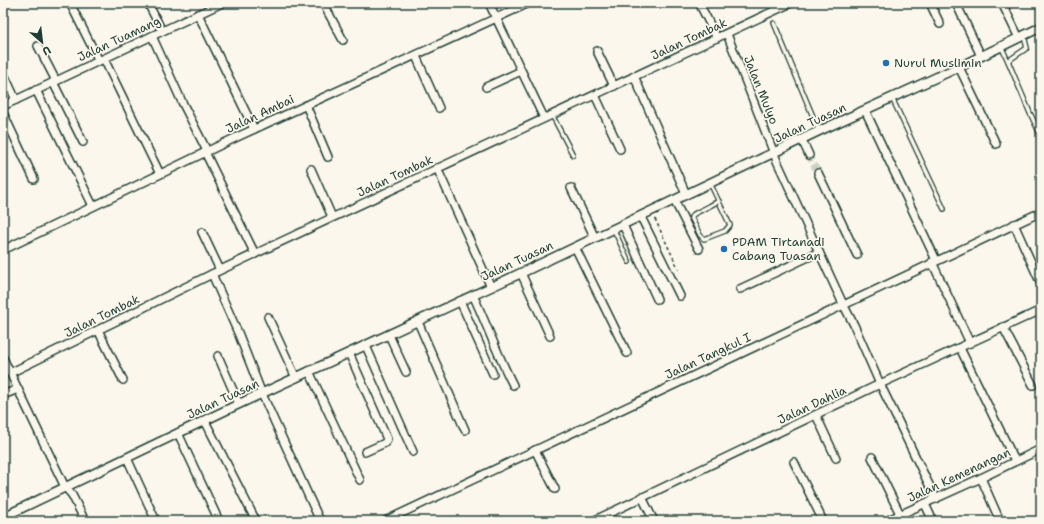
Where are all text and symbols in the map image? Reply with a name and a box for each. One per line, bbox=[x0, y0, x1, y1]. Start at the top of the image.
street label: Jalan Tuamang bbox=[75, 13, 163, 65]
street label: Jalan Tombak bbox=[649, 14, 730, 64]
north arrow bbox=[22, 22, 62, 62]
text: U bbox=[40, 42, 53, 59]
street label: Jalan Mulyo bbox=[740, 53, 782, 127]
place label: Nurul Muslimin bbox=[894, 55, 982, 71]
marker: Nurul Muslimin bbox=[881, 58, 891, 68]
street label: Jalan Ambai bbox=[223, 91, 297, 137]
street label: Jalan Tuasan bbox=[771, 99, 849, 147]
street label: Jalan Tombak bbox=[355, 151, 436, 201]
place label: PDAM Tirtanadi Cabang Tuasan bbox=[732, 234, 825, 264]
street label: Jalan Tuasan bbox=[478, 237, 556, 285]
marker: PDAM Tirtanadi Cabang Tuasan bbox=[719, 244, 729, 254]
street label: Jalan Tombak bbox=[62, 291, 142, 341]
street label: Jalan Tangkul I bbox=[663, 329, 754, 383]
street label: Jalan Tuasan bbox=[184, 375, 262, 423]
street label: Jalan Dahlia bbox=[775, 382, 849, 428]
street label: Jalan Kemenangan bbox=[905, 444, 1013, 506]

